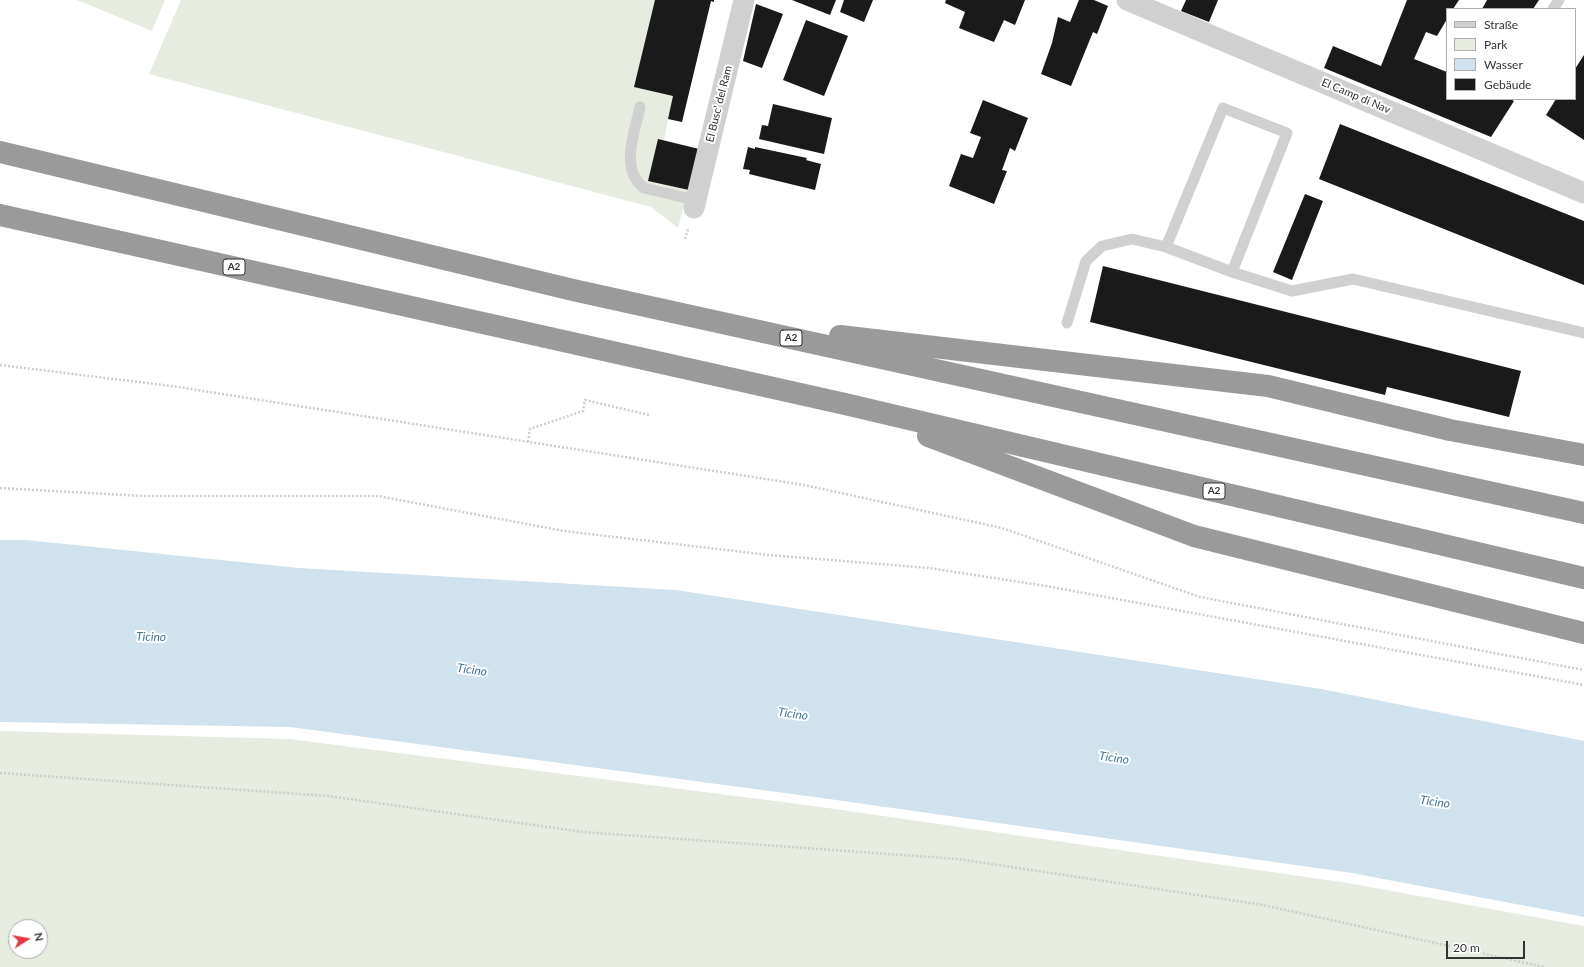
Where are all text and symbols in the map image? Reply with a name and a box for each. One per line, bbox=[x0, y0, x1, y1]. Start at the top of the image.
legend bbox=[1446, 8, 1576, 100]
text: Straße bbox=[1484, 17, 1518, 32]
text: Park bbox=[1484, 37, 1507, 52]
text: Wasser bbox=[1484, 57, 1523, 72]
street label: El Busc' del Ram bbox=[703, 64, 735, 144]
street label: El Camp di Nav bbox=[1320, 76, 1392, 116]
text: Gebäude bbox=[1484, 77, 1531, 92]
road number: A2 bbox=[223, 259, 245, 275]
road number: A2 bbox=[780, 330, 802, 346]
road number: A2 bbox=[1203, 483, 1225, 499]
water label: Ticino bbox=[136, 630, 166, 644]
water label: Ticino bbox=[456, 661, 488, 679]
water label: Ticino bbox=[777, 705, 809, 723]
water label: Ticino bbox=[1098, 749, 1130, 767]
water label: Ticino bbox=[1419, 793, 1451, 811]
north arrow bbox=[8, 919, 48, 959]
text: N bbox=[32, 931, 46, 942]
scale bar bbox=[1448, 933, 1527, 959]
text: 20 m bbox=[1453, 940, 1480, 955]

